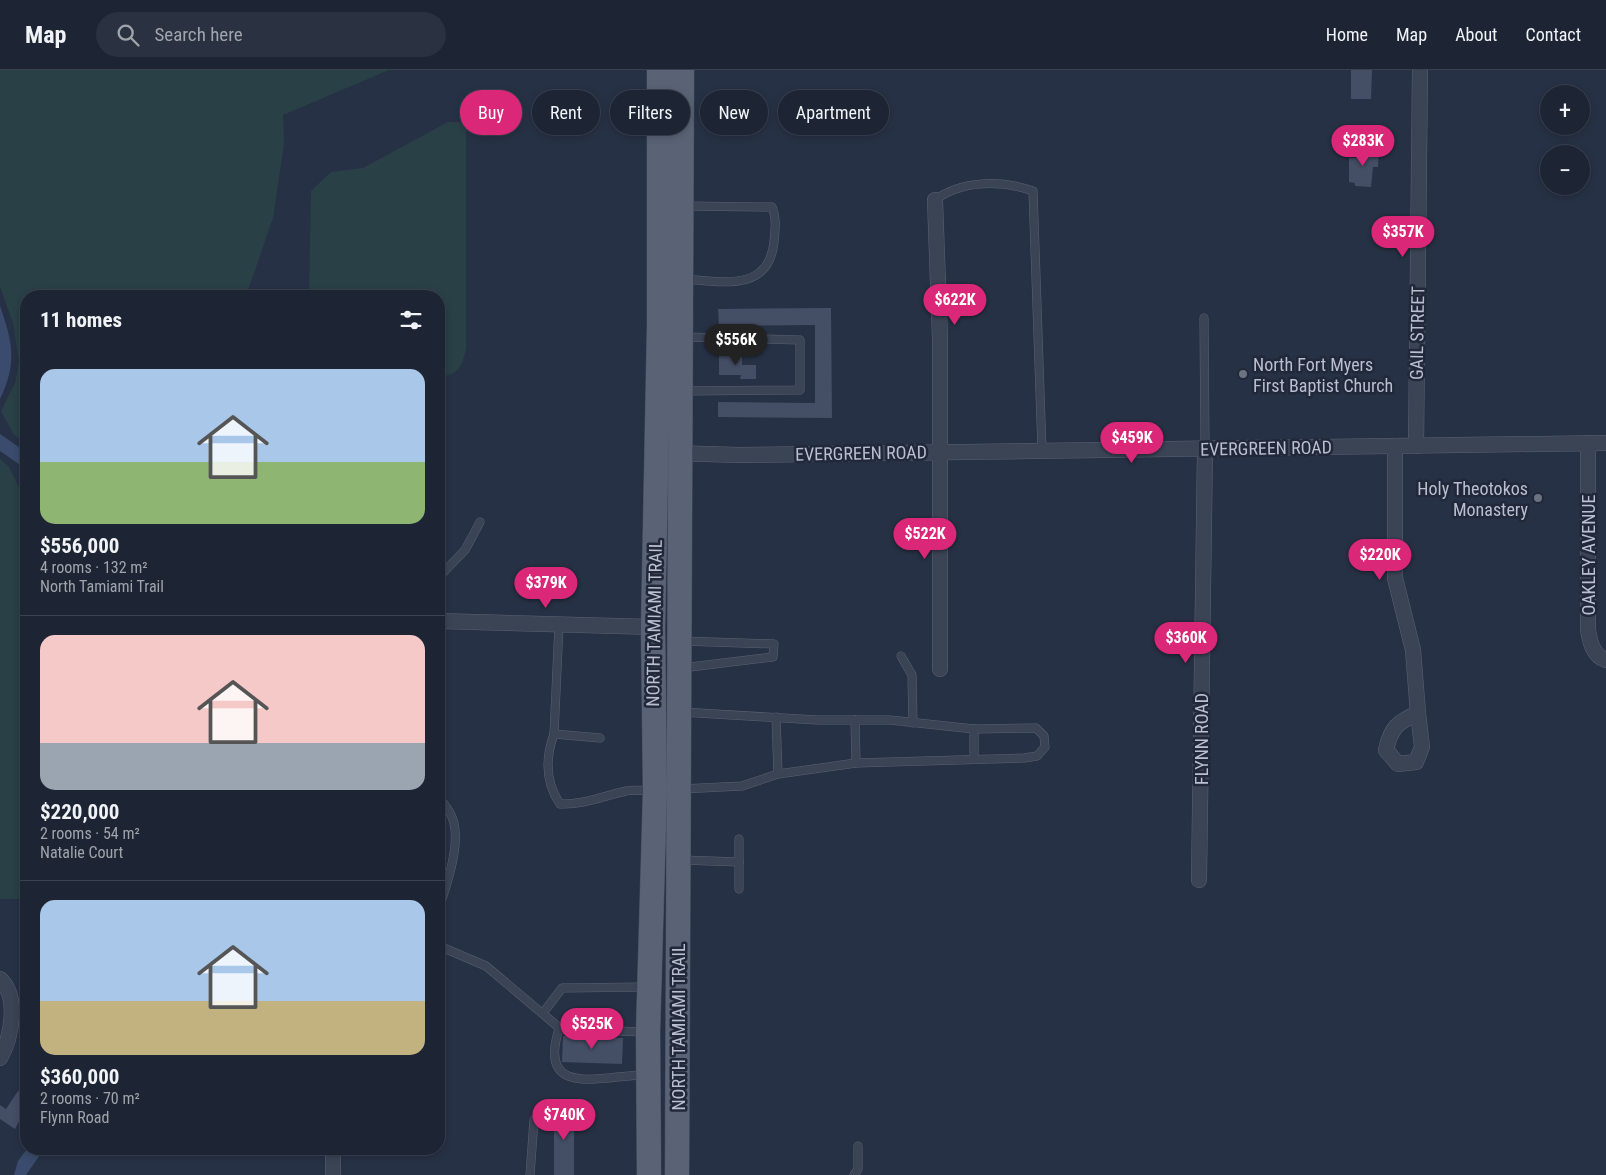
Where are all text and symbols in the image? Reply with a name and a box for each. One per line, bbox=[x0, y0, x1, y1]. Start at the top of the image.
search box bbox=[96, 12, 446, 57]
text: Map bbox=[25, 21, 66, 49]
icon: search bbox=[114, 21, 142, 49]
text: Search here bbox=[154, 23, 243, 46]
text: Home bbox=[1326, 24, 1368, 45]
text: Map bbox=[1396, 24, 1427, 45]
text: About bbox=[1455, 24, 1497, 45]
text: Contact bbox=[1525, 24, 1581, 45]
map controls bbox=[1540, 85, 1590, 195]
button: + bbox=[1540, 85, 1590, 135]
chip: Buy bbox=[460, 90, 522, 135]
chip: Rent bbox=[532, 90, 600, 135]
chip: Filters bbox=[610, 90, 690, 135]
chip: New bbox=[700, 90, 768, 135]
chip: Apartment bbox=[778, 90, 889, 135]
pin: $283K bbox=[1328, 124, 1398, 167]
text: $283K bbox=[1342, 131, 1384, 150]
button: − bbox=[1540, 145, 1590, 195]
pin: $357K bbox=[1368, 216, 1438, 258]
text: $357K bbox=[1382, 222, 1424, 241]
pin: $622K bbox=[920, 284, 990, 326]
street label: GAIL STREET bbox=[1406, 286, 1428, 380]
text: $622K bbox=[934, 290, 976, 309]
icon: filters bbox=[397, 306, 425, 334]
text: 11 homes bbox=[40, 308, 122, 332]
pin: $556K bbox=[701, 324, 771, 366]
text: $556K bbox=[715, 330, 757, 349]
place label: North Fort Myers First Baptist Church bbox=[1253, 354, 1393, 396]
marker: North Fort Myers First Baptist Church bbox=[1237, 368, 1249, 380]
icon: home bbox=[188, 402, 278, 492]
pin: $459K bbox=[1097, 422, 1167, 464]
text: $459K bbox=[1111, 428, 1153, 447]
street label: EVERGREEN ROAD bbox=[1200, 436, 1332, 460]
street label: EVERGREEN ROAD bbox=[795, 441, 927, 465]
place label: Holy Theotokos Monastery bbox=[1417, 478, 1528, 520]
marker: Holy Theotokos Monastery bbox=[1532, 492, 1544, 504]
street label: OAKLEY AVENUE bbox=[1578, 495, 1599, 615]
pin: $522K bbox=[890, 518, 960, 560]
text: $522K bbox=[904, 524, 946, 543]
text: $556,000 bbox=[40, 534, 119, 558]
pin: $220K bbox=[1345, 538, 1415, 581]
street label: NORTH TAMIAMI TRAIL bbox=[642, 539, 666, 707]
text: $220K bbox=[1359, 545, 1401, 564]
text: 4 rooms · 132 m² bbox=[40, 558, 148, 577]
pin: $379K bbox=[511, 566, 581, 609]
text: $379K bbox=[525, 573, 567, 592]
text: North Tamiami Trail bbox=[40, 577, 164, 596]
pin: $360K bbox=[1151, 622, 1221, 664]
text: $360K bbox=[1165, 628, 1207, 647]
icon: home bbox=[188, 667, 278, 757]
street label: FLYNN ROAD bbox=[1191, 693, 1212, 785]
text: $220,000 bbox=[40, 800, 119, 824]
text: 2 rooms · 54 m² bbox=[40, 824, 140, 843]
text: Natalie Court bbox=[40, 843, 123, 862]
icon: home bbox=[188, 932, 278, 1022]
street label: NORTH TAMIAMI TRAIL bbox=[668, 943, 689, 1111]
pin: $525K bbox=[557, 1008, 627, 1050]
text: $525K bbox=[571, 1014, 613, 1033]
text: $360,000 bbox=[40, 1065, 119, 1089]
text: 2 rooms · 70 m² bbox=[40, 1089, 140, 1108]
pin: $740K bbox=[529, 1098, 599, 1141]
text: $740K bbox=[543, 1105, 585, 1124]
text: Flynn Road bbox=[40, 1108, 109, 1127]

